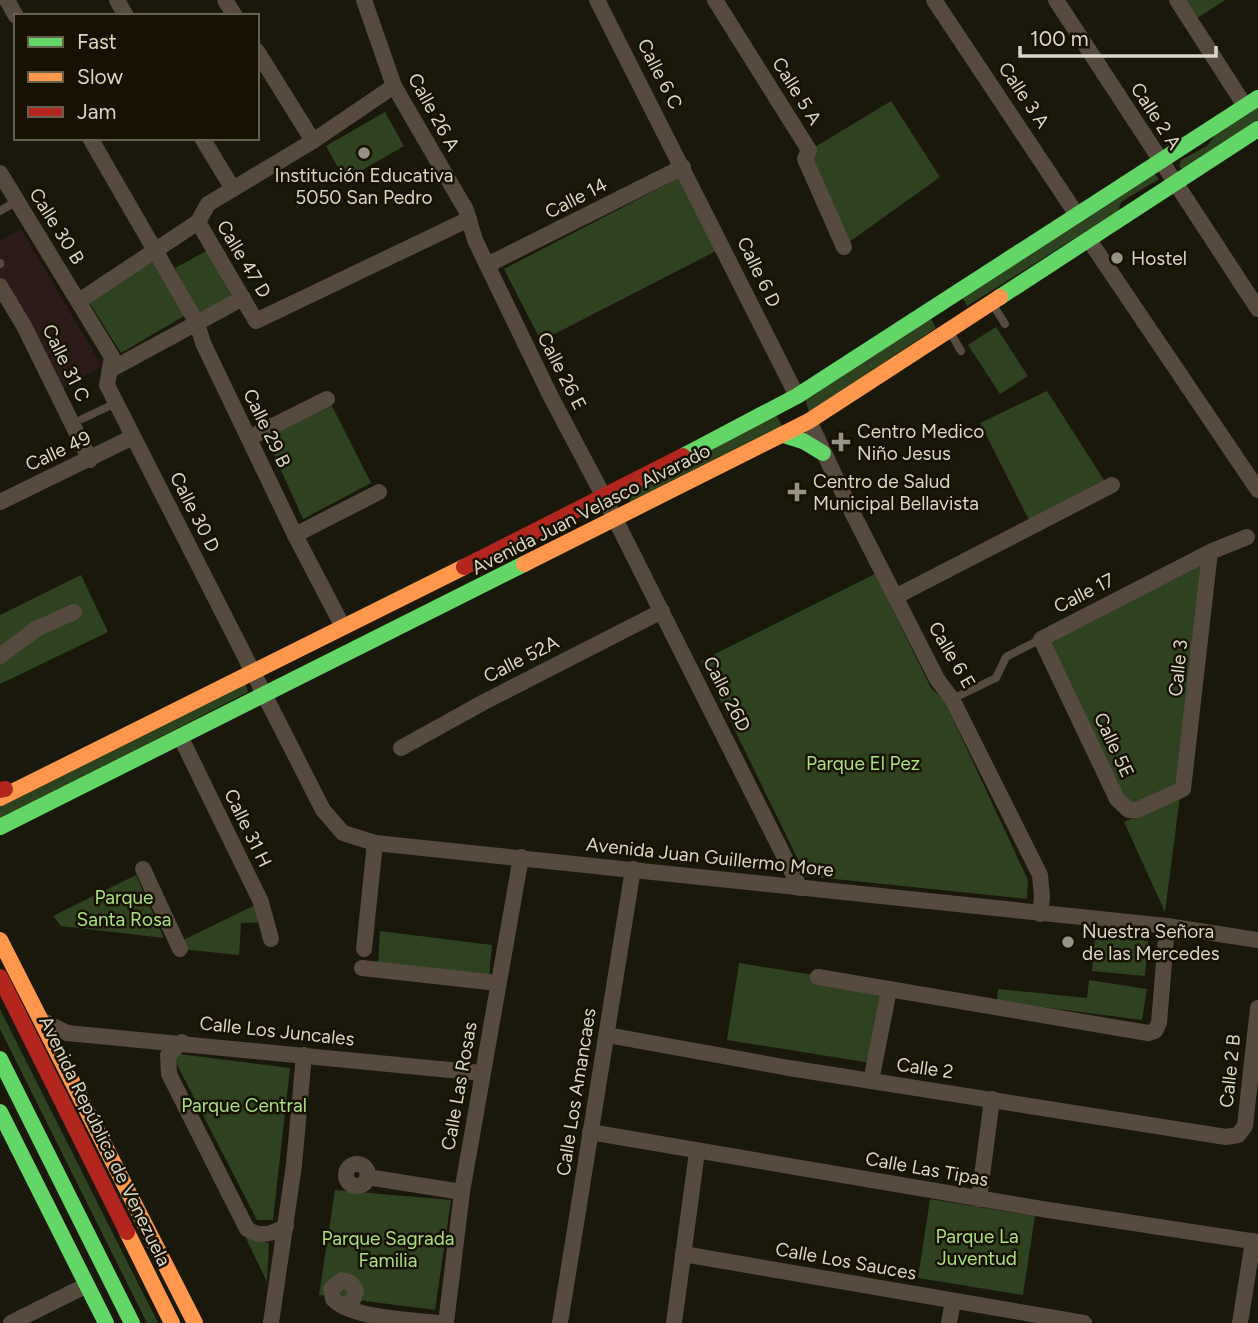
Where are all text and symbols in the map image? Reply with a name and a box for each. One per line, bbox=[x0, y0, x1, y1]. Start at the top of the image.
legend bbox=[14, 14, 259, 140]
scale bar bbox=[1020, 14, 1216, 58]
text: 100 m bbox=[1030, 26, 1089, 51]
text: Fast bbox=[77, 29, 117, 54]
street label: Calle 6 C bbox=[633, 35, 688, 113]
street label: Calle 5 A bbox=[767, 53, 827, 129]
street label: Calle 3 A bbox=[994, 58, 1054, 133]
text: Slow bbox=[77, 64, 123, 89]
street label: Calle 26 A bbox=[403, 69, 465, 155]
street label: Calle 2 A bbox=[1126, 78, 1186, 154]
text: Jam bbox=[77, 99, 116, 124]
marker: Institución Educativa 5050 San Pedro bbox=[356, 145, 372, 161]
place label: Institución Educativa 5050 San Pedro bbox=[275, 164, 453, 209]
street label: Calle 14 bbox=[541, 173, 611, 223]
street label: Calle 30 B bbox=[25, 184, 89, 268]
street label: Calle 47 D bbox=[212, 216, 276, 302]
street label: Calle 6 D bbox=[732, 233, 786, 311]
place label: Hostel bbox=[1131, 247, 1187, 270]
marker: Hostel bbox=[1109, 250, 1125, 266]
street label: Calle 31 C bbox=[37, 320, 95, 406]
street label: Calle 26 E bbox=[533, 328, 591, 414]
street label: Calle 29 B bbox=[238, 385, 296, 471]
place label: Centro Medico Niño Jesus bbox=[857, 420, 984, 465]
street label: Calle 49 bbox=[22, 426, 94, 476]
marker: Centro Medico Niño Jesus bbox=[831, 432, 851, 452]
street label: Avenida Juan Velasco Alvarado bbox=[468, 439, 714, 579]
street label: Calle 30 D bbox=[165, 468, 225, 556]
place label: Centro de Salud Municipal Bellavista bbox=[813, 470, 979, 515]
marker: Centro de Salud Municipal Bellavista bbox=[787, 482, 807, 502]
street label: Calle 17 bbox=[1050, 568, 1118, 618]
street label: Calle 6 E bbox=[924, 617, 980, 693]
street label: Calle 52A bbox=[480, 630, 563, 688]
street label: Calle 3 bbox=[1164, 638, 1192, 698]
street label: Calle 26D bbox=[698, 653, 756, 735]
street label: Calle 5E bbox=[1089, 709, 1139, 781]
park label: Parque El Pez bbox=[806, 752, 920, 775]
street label: Calle 31 H bbox=[219, 785, 277, 871]
street label: Avenida Juan Guillermo More bbox=[585, 833, 835, 881]
park label: Parque Santa Rosa bbox=[77, 886, 171, 931]
place label: Nuestra Señora de las Mercedes bbox=[1082, 920, 1220, 965]
marker: Nuestra Señora de las Mercedes bbox=[1060, 934, 1076, 950]
street label: Calle Los Amancaes bbox=[551, 1006, 601, 1178]
street label: Calle Los Juncales bbox=[198, 1011, 356, 1051]
street label: Avenida República de Venezuela bbox=[34, 1012, 176, 1270]
street label: Calle Las Rosas bbox=[436, 1020, 482, 1152]
street label: Calle 2 B bbox=[1215, 1033, 1245, 1109]
street label: Calle 2 bbox=[895, 1053, 955, 1083]
park label: Parque Central bbox=[181, 1094, 307, 1117]
street label: Calle Las Tipas bbox=[864, 1147, 990, 1191]
park label: Parque La Juventud bbox=[935, 1225, 1019, 1270]
park label: Parque Sagrada Familia bbox=[321, 1227, 455, 1272]
street label: Calle Los Sauces bbox=[774, 1237, 918, 1285]

